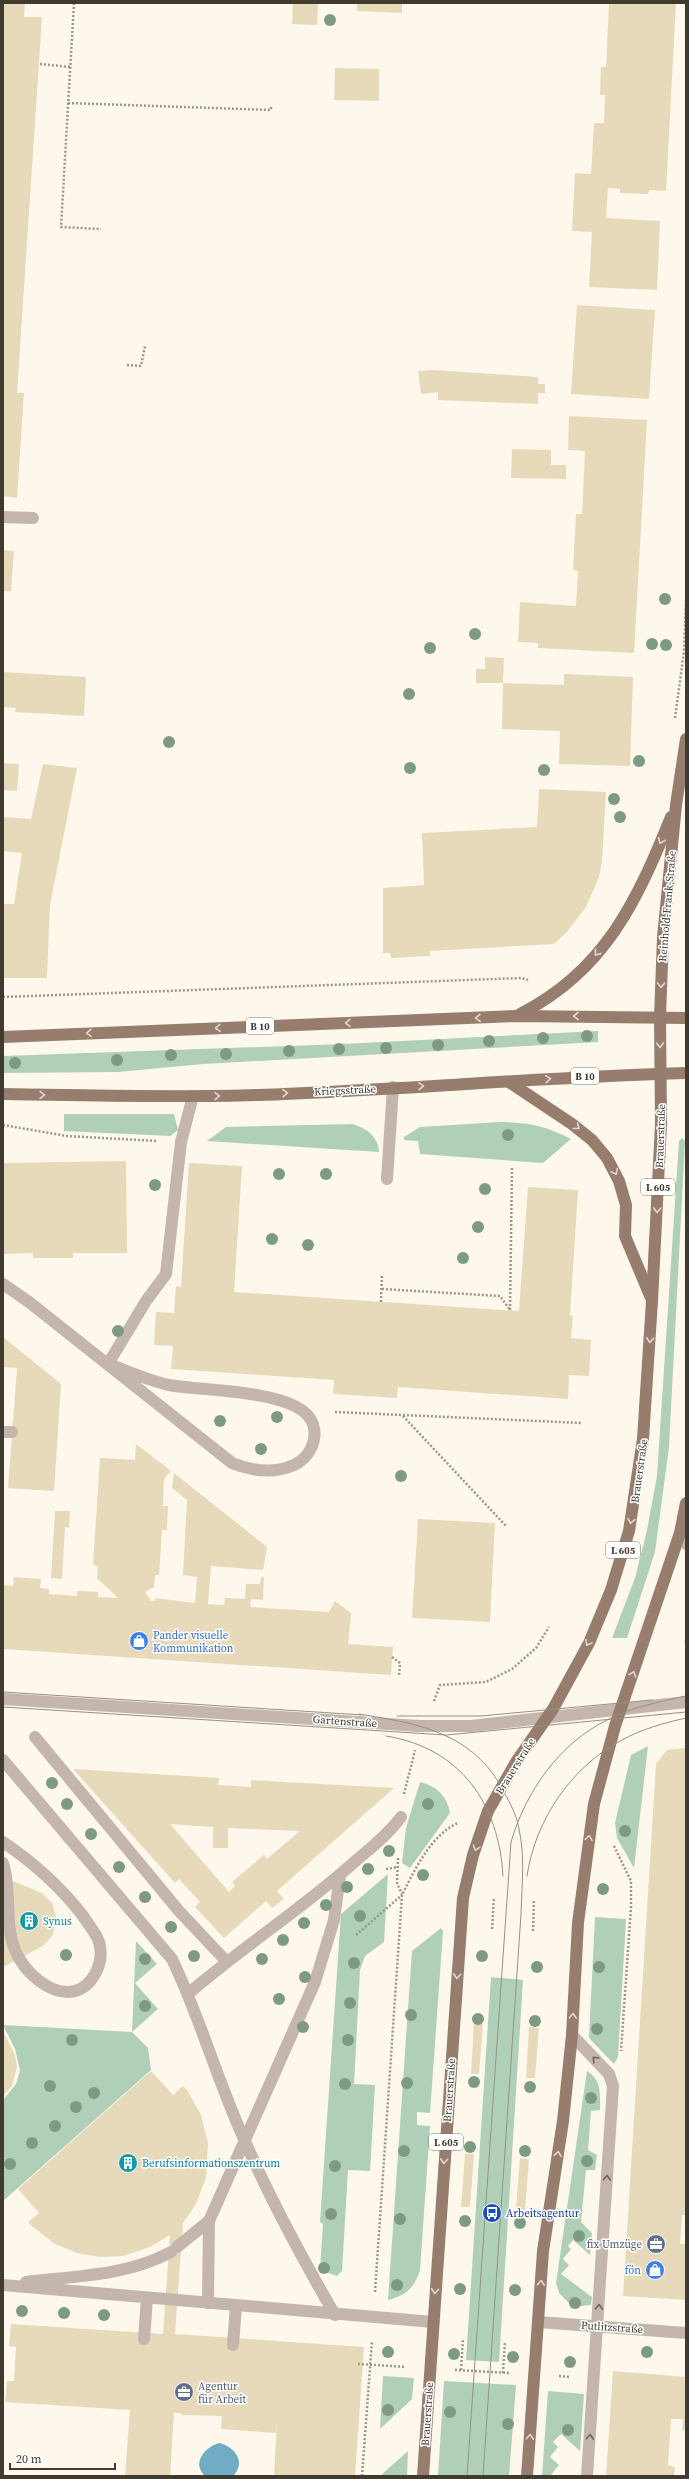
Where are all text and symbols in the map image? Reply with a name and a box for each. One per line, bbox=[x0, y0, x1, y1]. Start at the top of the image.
one-way arrow bbox=[658, 837, 666, 844]
street label: Reinhold-Frank-Straße bbox=[655, 849, 680, 962]
one-way arrow bbox=[595, 949, 602, 956]
one-way arrow bbox=[657, 982, 666, 988]
one-way arrow bbox=[573, 1012, 579, 1020]
one-way arrow bbox=[475, 1013, 481, 1022]
road number: B 10 bbox=[246, 1018, 274, 1034]
one-way arrow bbox=[345, 1019, 351, 1027]
one-way arrow bbox=[215, 1024, 221, 1032]
one-way arrow bbox=[86, 1029, 92, 1038]
one-way arrow bbox=[656, 1042, 665, 1048]
road number: B 10 bbox=[571, 1068, 599, 1084]
one-way arrow bbox=[545, 1074, 551, 1083]
street label: Kriegsstraße bbox=[314, 1081, 377, 1100]
one-way arrow bbox=[418, 1082, 424, 1090]
one-way arrow bbox=[282, 1089, 288, 1098]
one-way arrow bbox=[39, 1090, 45, 1099]
one-way arrow bbox=[214, 1091, 220, 1100]
street label: Brauerstraße bbox=[652, 1103, 669, 1168]
one-way arrow bbox=[572, 1123, 579, 1130]
one-way arrow bbox=[610, 1168, 617, 1175]
road number: L 605 bbox=[641, 1179, 675, 1195]
one-way arrow bbox=[653, 1207, 661, 1213]
one-way arrow bbox=[646, 1337, 655, 1343]
street label: Brauerstraße bbox=[628, 1438, 651, 1504]
one-way arrow bbox=[627, 1518, 636, 1524]
road number: L 605 bbox=[606, 1542, 640, 1558]
place label: Pander visuelle Kommunikation bbox=[153, 1628, 234, 1656]
shop icon: Pander visuelle Kommunikation bbox=[128, 1630, 150, 1652]
one-way arrow bbox=[586, 1639, 593, 1647]
one-way arrow bbox=[628, 1670, 637, 1677]
street label: Gartenstraße bbox=[312, 1712, 378, 1731]
street label: Brauerstraße bbox=[492, 1735, 539, 1797]
one-way arrow bbox=[584, 1835, 593, 1841]
one-way arrow bbox=[472, 1844, 480, 1851]
building icon: Synus bbox=[18, 1910, 40, 1932]
place label: Synus bbox=[43, 1914, 72, 1929]
one-way arrow bbox=[453, 1973, 462, 1979]
one-way arrow bbox=[568, 2013, 577, 2019]
one-way arrow bbox=[592, 2056, 600, 2064]
street label: Brauerstraße bbox=[440, 2057, 459, 2123]
road number: L 605 bbox=[429, 2134, 463, 2150]
one-way arrow bbox=[553, 2151, 562, 2157]
building icon: Berufsinformationszentrum bbox=[117, 2152, 139, 2174]
place label: Berufsinformationszentrum bbox=[142, 2156, 280, 2171]
one-way arrow bbox=[440, 2158, 449, 2164]
one-way arrow bbox=[603, 2175, 612, 2181]
bus stop icon: Arbeitsagentur bbox=[481, 2202, 503, 2224]
place label: Arbeitsagentur bbox=[506, 2206, 580, 2221]
office icon: fix Umzüge bbox=[645, 2233, 667, 2255]
place label: fix Umzüge bbox=[587, 2237, 642, 2252]
shop icon: fön bbox=[644, 2259, 666, 2281]
place label: fön bbox=[625, 2263, 641, 2278]
one-way arrow bbox=[536, 2280, 545, 2286]
one-way arrow bbox=[431, 2288, 440, 2294]
one-way arrow bbox=[595, 2304, 604, 2310]
street label: Putlitzstraße bbox=[580, 2318, 644, 2337]
place label: Agentur für Arbeit bbox=[198, 2379, 246, 2407]
office icon: Agentur für Arbeit bbox=[173, 2381, 195, 2403]
street label: Brauerstraße bbox=[418, 2381, 437, 2447]
one-way arrow bbox=[525, 2434, 534, 2440]
one-way arrow bbox=[586, 2434, 595, 2440]
scale bar bbox=[10, 2445, 115, 2471]
text: 20 m bbox=[16, 2451, 42, 2467]

